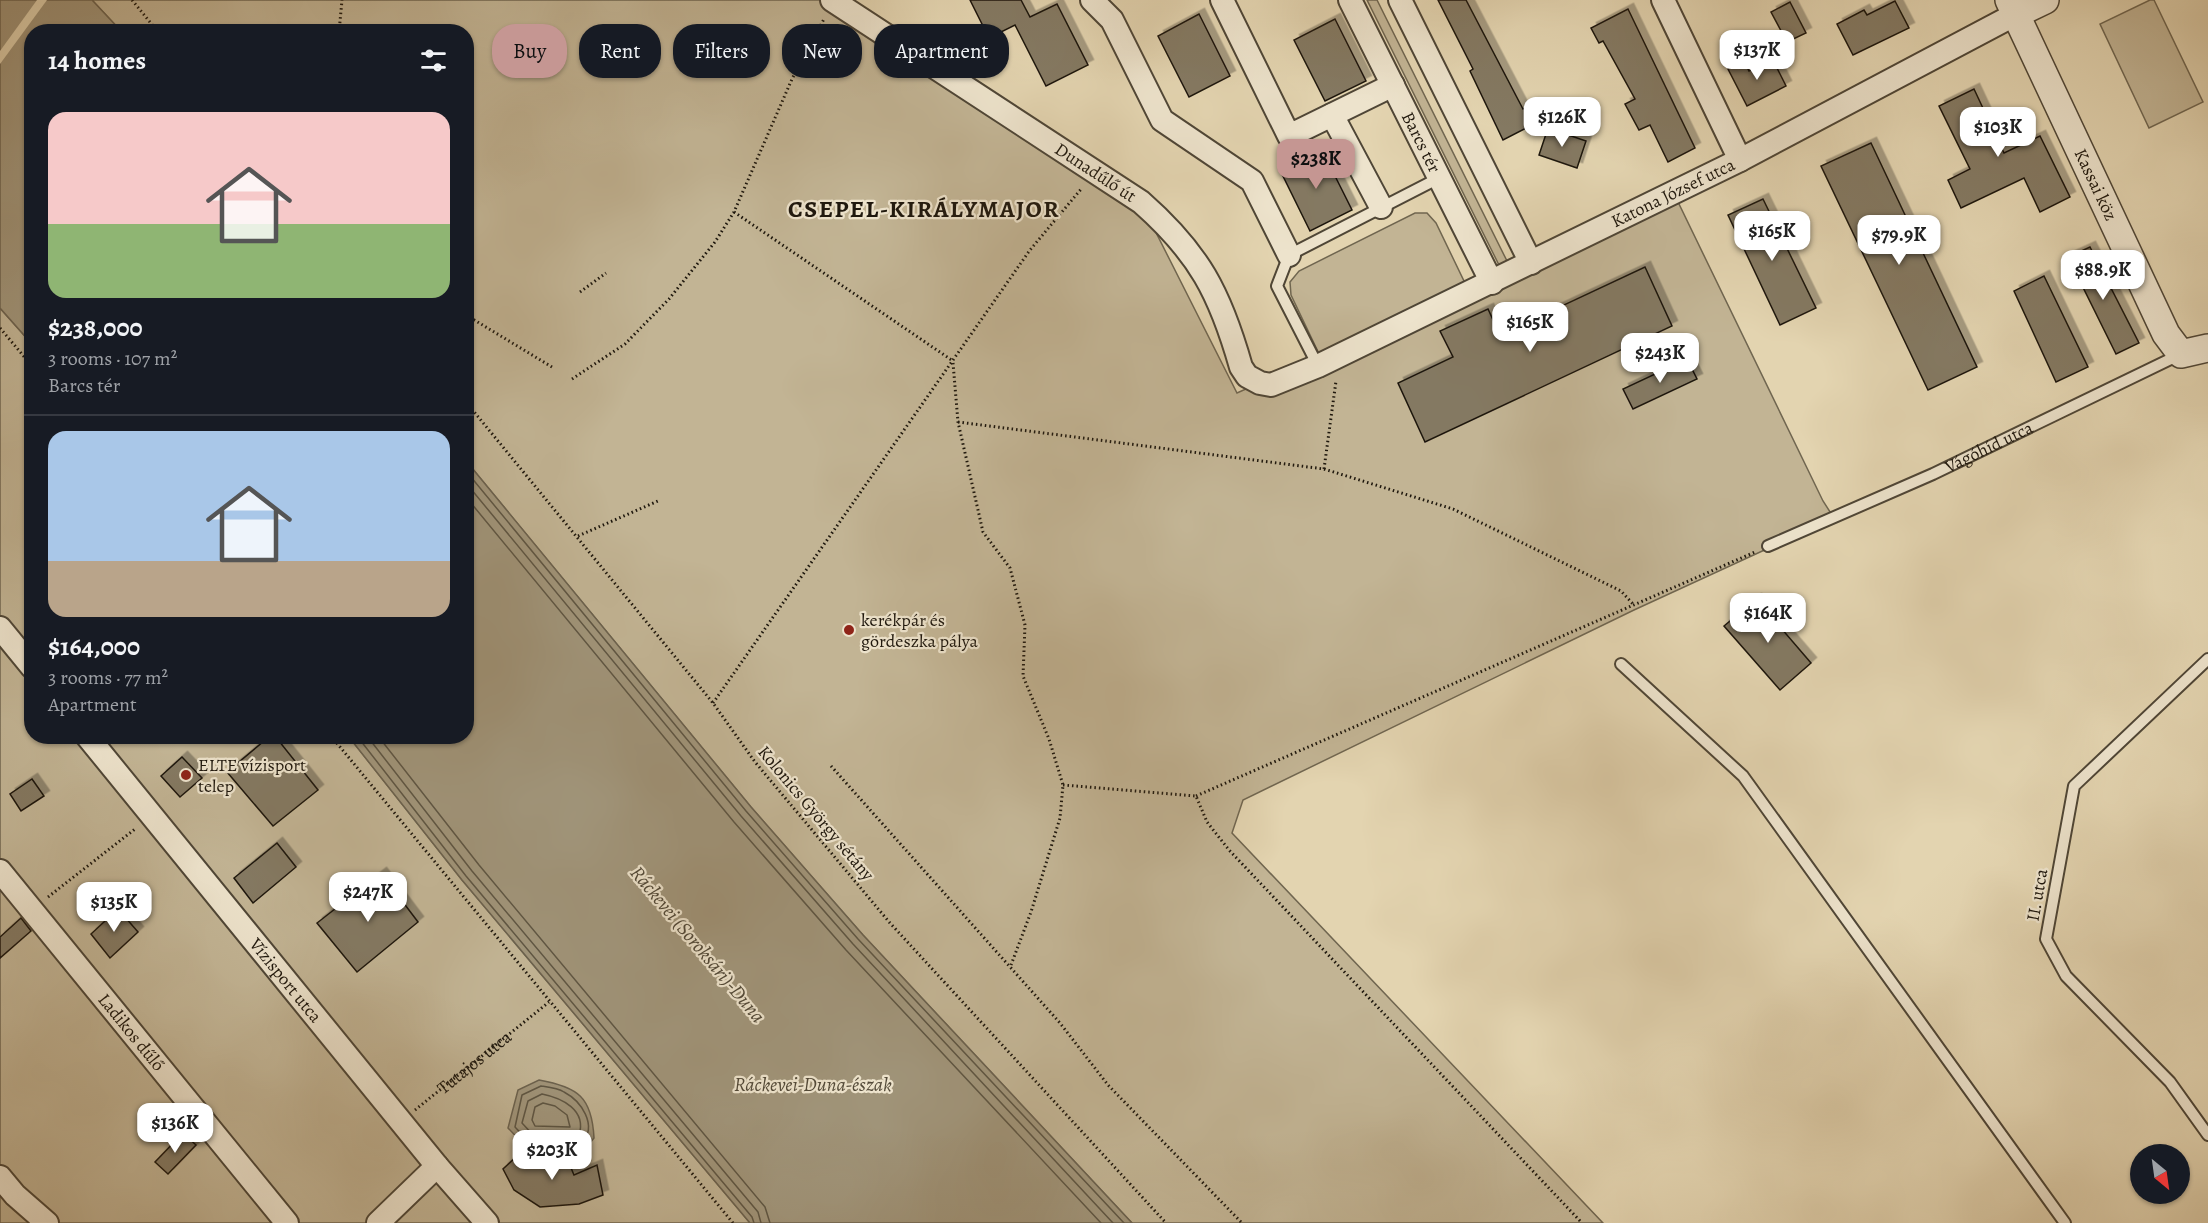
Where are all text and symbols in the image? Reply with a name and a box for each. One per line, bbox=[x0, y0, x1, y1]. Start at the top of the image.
chip: Buy bbox=[492, 24, 567, 78]
chip: Rent bbox=[579, 24, 661, 78]
chip: Filters bbox=[673, 24, 770, 78]
chip: New bbox=[782, 24, 862, 78]
chip: Apartment bbox=[874, 24, 1009, 78]
pin: $137K bbox=[1715, 30, 1799, 81]
text: $137K bbox=[1734, 36, 1780, 63]
text: 14 homes bbox=[48, 43, 146, 78]
icon: filters bbox=[417, 44, 450, 77]
pin: $126K bbox=[1520, 97, 1604, 148]
text: $126K bbox=[1538, 103, 1586, 130]
pin: $103K bbox=[1956, 107, 2040, 158]
street label: Barcs tér bbox=[1396, 108, 1447, 177]
text: $103K bbox=[1974, 113, 2022, 140]
street label: Dunadűlő út bbox=[1050, 137, 1141, 208]
pin: $238K bbox=[1274, 139, 1358, 190]
text: $238K bbox=[1291, 145, 1341, 172]
street label: Kassai köz bbox=[2069, 145, 2123, 225]
icon: home bbox=[195, 151, 303, 259]
street label: Katona József utca bbox=[1607, 152, 1740, 233]
district label: CSEPEL-KIRÁLYMAJOR bbox=[788, 193, 1060, 225]
pin: $165K bbox=[1730, 211, 1814, 262]
pin: $79.9K bbox=[1850, 215, 1948, 266]
text: $165K bbox=[1748, 217, 1796, 244]
text: $79.9K bbox=[1871, 221, 1927, 248]
pin: $88.9K bbox=[2054, 250, 2152, 301]
text: $88.9K bbox=[2075, 256, 2131, 283]
pin: $165K bbox=[1488, 302, 1572, 353]
text: $165K bbox=[1506, 308, 1554, 335]
text: $238,000 bbox=[48, 310, 143, 345]
pin: $243K bbox=[1618, 333, 1702, 384]
text: $243K bbox=[1635, 339, 1685, 366]
text: 3 rooms · 107 m² bbox=[48, 345, 177, 372]
text: Barcs tér bbox=[48, 372, 120, 399]
street label: Vágóhíd utca bbox=[1940, 415, 2038, 479]
icon: home bbox=[195, 470, 303, 578]
pin: $164K bbox=[1726, 593, 1810, 644]
text: $164K bbox=[1744, 599, 1792, 626]
place label: kerékpár és gördeszka pálya bbox=[861, 608, 979, 653]
marker: kerékpár és gördeszka pálya bbox=[842, 623, 856, 637]
text: $164,000 bbox=[48, 629, 140, 664]
text: 3 rooms · 77 m² bbox=[48, 664, 168, 691]
text: Apartment bbox=[48, 691, 137, 718]
street label: Kolonics György sétány bbox=[752, 740, 880, 886]
place label: ELTE vízisport telep bbox=[198, 753, 306, 798]
marker: ELTE vízisport telep bbox=[179, 768, 193, 782]
water label: Ráckevei (Soroksári)-Duna bbox=[624, 860, 771, 1029]
street label: II. utca bbox=[2021, 866, 2053, 923]
pin: $247K bbox=[326, 872, 410, 923]
text: $247K bbox=[343, 878, 393, 905]
pin: $135K bbox=[72, 882, 156, 933]
text: $135K bbox=[91, 888, 137, 915]
street label: Vízisport utca bbox=[244, 932, 328, 1028]
street label: Ladikos dűlő bbox=[93, 988, 170, 1076]
street label: Tutajos utca bbox=[432, 1025, 517, 1100]
water label: Ráckevei-Duna-észak bbox=[734, 1071, 892, 1098]
pin: $136K bbox=[133, 1103, 217, 1154]
text: $136K bbox=[151, 1109, 199, 1136]
pin: $203K bbox=[510, 1130, 594, 1181]
text: $203K bbox=[527, 1136, 577, 1163]
north arrow bbox=[2130, 1144, 2190, 1204]
map controls bbox=[2130, 1144, 2190, 1204]

